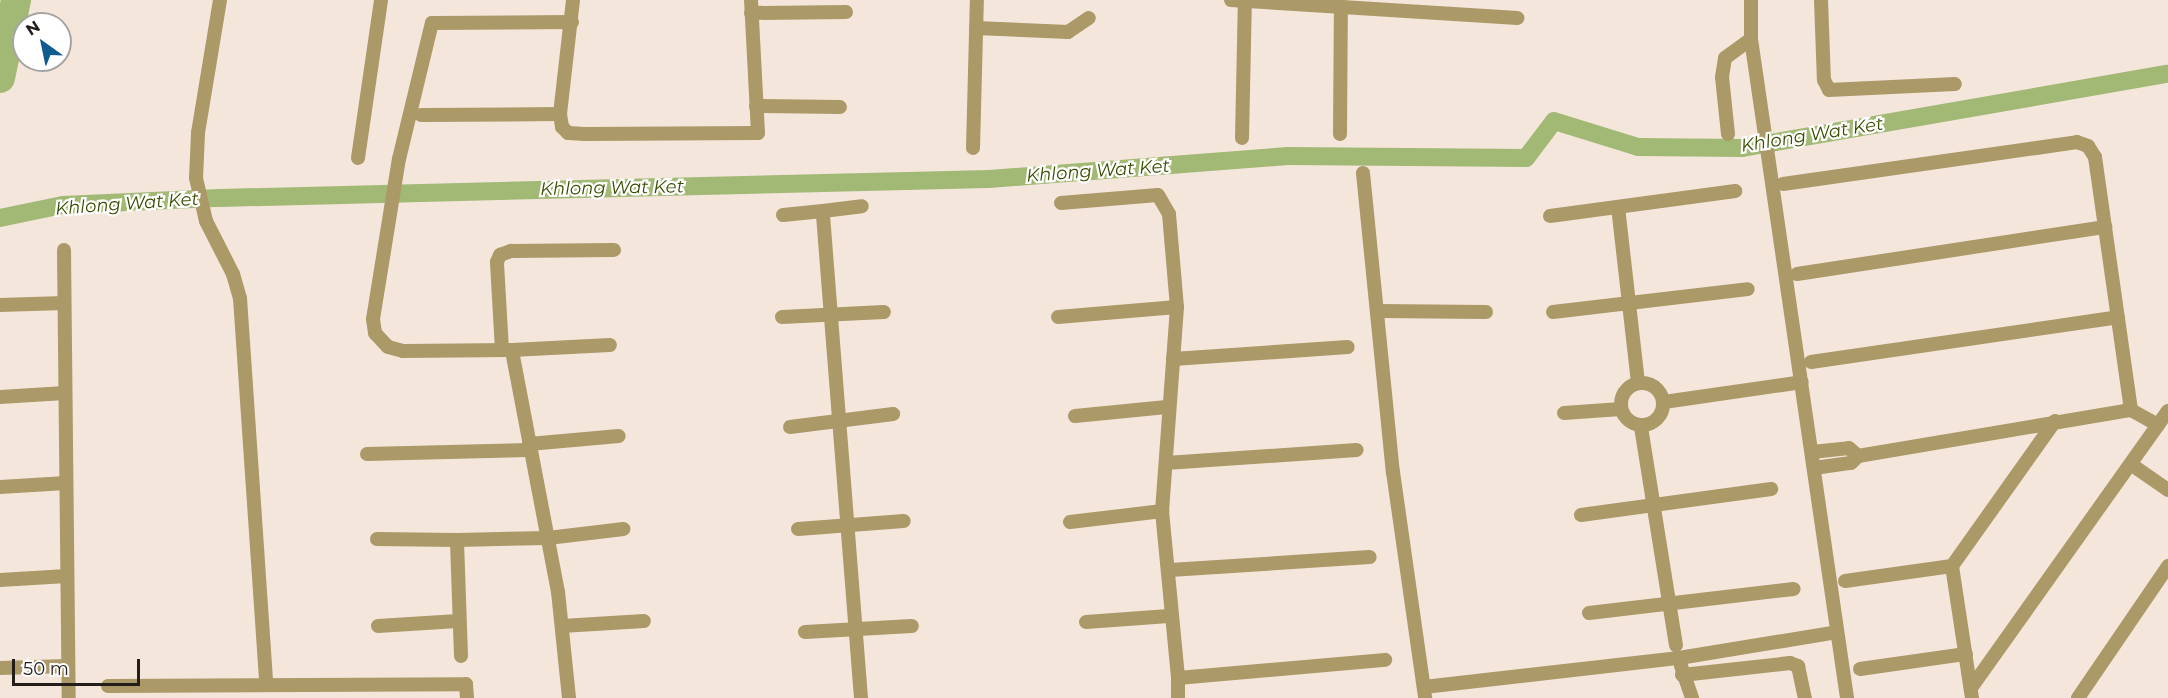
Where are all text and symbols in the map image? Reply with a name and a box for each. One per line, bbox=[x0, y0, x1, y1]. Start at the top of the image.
north arrow bbox=[12, 12, 72, 72]
text: N bbox=[22, 17, 44, 40]
water label: Khlong Wat Ket bbox=[1739, 113, 1885, 157]
water label: Khlong Wat Ket bbox=[1026, 155, 1170, 187]
water label: Khlong Wat Ket bbox=[540, 176, 684, 200]
water label: Khlong Wat Ket bbox=[55, 188, 199, 220]
scale bar bbox=[15, 647, 142, 685]
text: 50 m bbox=[23, 658, 69, 680]

